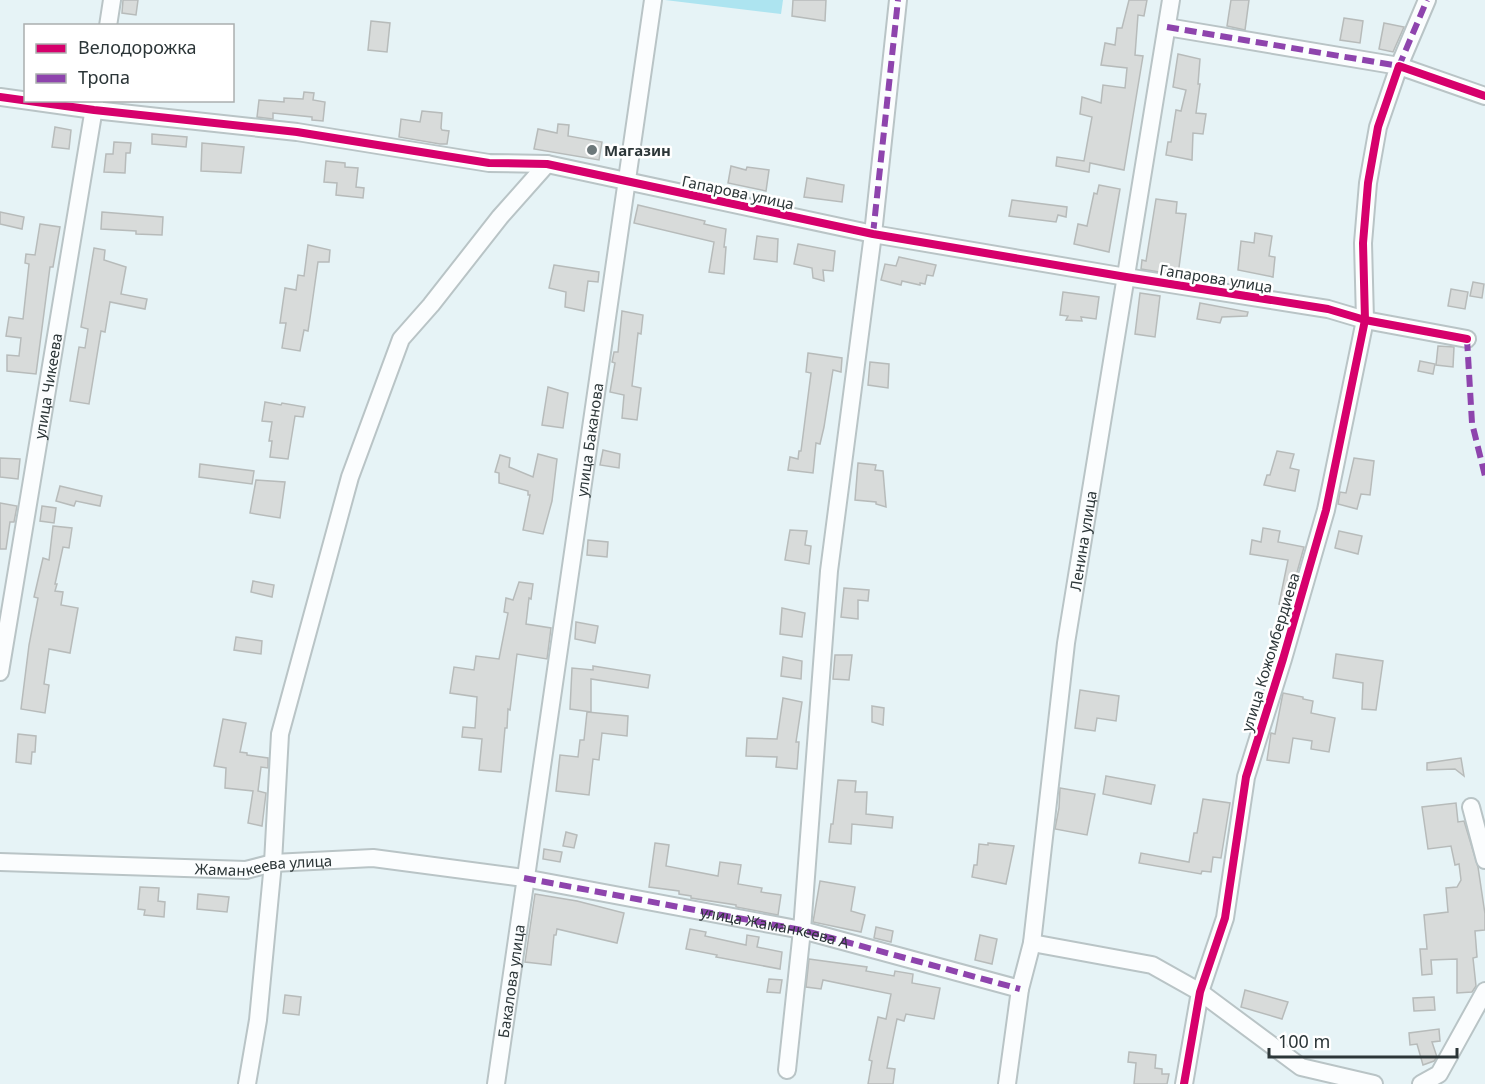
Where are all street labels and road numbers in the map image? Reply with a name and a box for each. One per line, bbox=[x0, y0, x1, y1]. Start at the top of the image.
street label: Гапарова улица bbox=[680, 170, 796, 214]
street label: Гапарова улица bbox=[1158, 259, 1274, 297]
street label: улица Чикеева bbox=[29, 332, 66, 440]
street label: улица Баканова bbox=[571, 381, 607, 498]
street label: Ленина улица bbox=[1065, 489, 1101, 592]
street label: улица Кожомбердиева bbox=[1236, 570, 1304, 734]
street label: Жаманкеева улица bbox=[194, 850, 333, 880]
street label: улица Жаманкеева А bbox=[699, 901, 852, 952]
street label: Бакалова улица bbox=[493, 923, 529, 1039]

